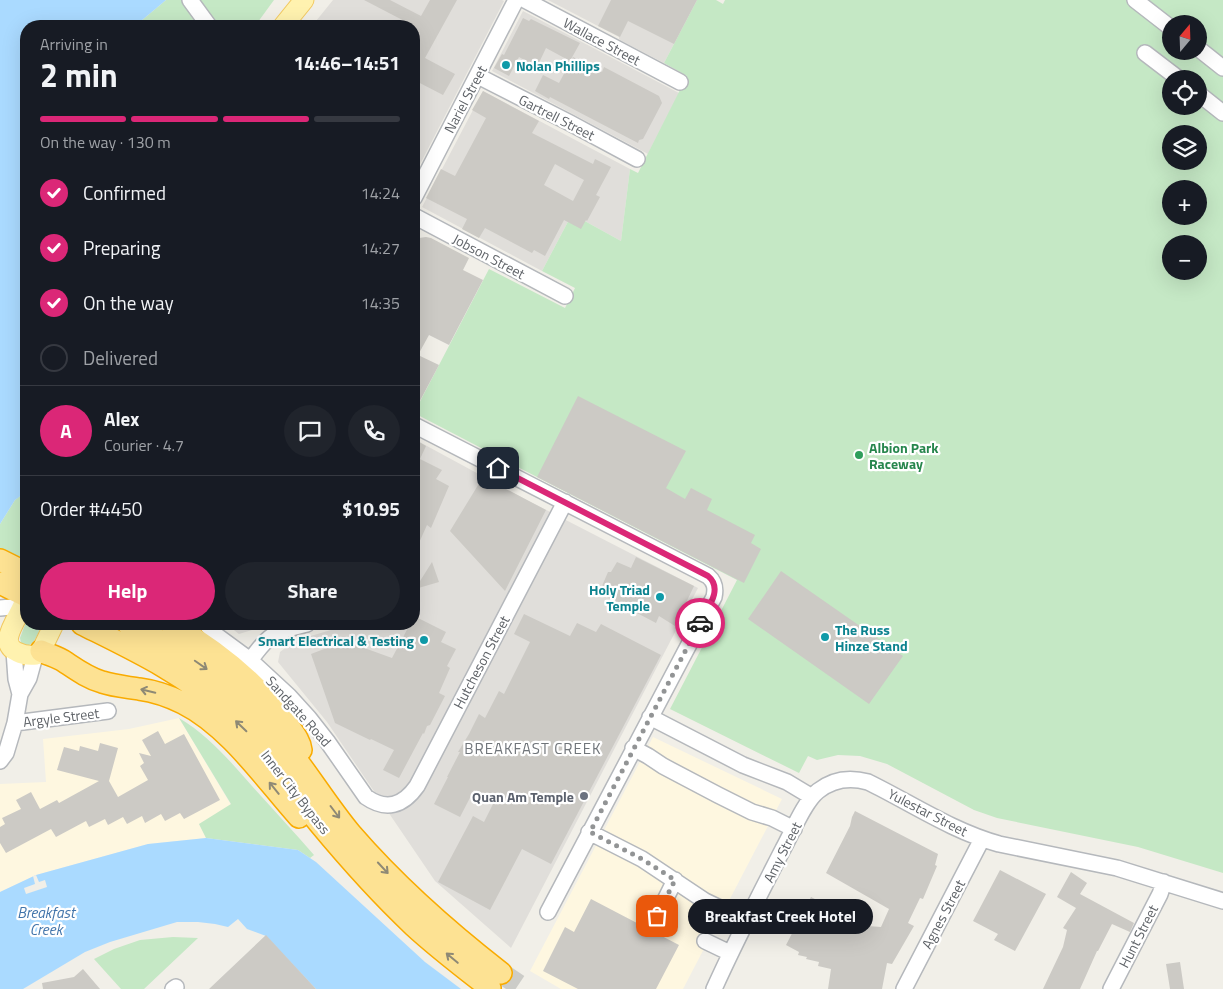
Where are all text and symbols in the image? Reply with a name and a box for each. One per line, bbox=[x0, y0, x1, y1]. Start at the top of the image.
street label: Wallace Street bbox=[560, 12, 645, 70]
north arrow bbox=[1162, 15, 1208, 60]
map controls bbox=[1162, 15, 1207, 280]
text: Arriving in bbox=[40, 32, 108, 56]
text: 14:46–14:51 bbox=[293, 48, 400, 77]
text: 2 min bbox=[40, 51, 118, 99]
place label: Nolan Phillips bbox=[516, 55, 600, 76]
marker: Nolan Phillips bbox=[500, 59, 512, 71]
street label: Nariel Street bbox=[438, 61, 492, 137]
button: locate bbox=[1162, 70, 1207, 115]
street label: Gartrell Street bbox=[515, 89, 599, 145]
button: layers bbox=[1162, 125, 1207, 170]
text: On the way · 130 m bbox=[40, 130, 171, 154]
text: Confirmed bbox=[83, 178, 166, 207]
icon: check bbox=[40, 179, 68, 207]
button: + bbox=[1162, 180, 1207, 225]
text: 14:24 bbox=[361, 181, 400, 205]
street label: Jobson Street bbox=[449, 228, 529, 284]
text: Preparing bbox=[83, 233, 160, 262]
icon: check bbox=[40, 234, 68, 262]
button: − bbox=[1162, 235, 1207, 280]
text: 14:27 bbox=[361, 236, 400, 260]
text: On the way bbox=[83, 288, 174, 317]
icon: check bbox=[40, 289, 68, 317]
text: 14:35 bbox=[361, 291, 400, 315]
text: Delivered bbox=[83, 343, 158, 372]
text: Alex bbox=[104, 404, 139, 433]
button: chat bbox=[284, 405, 336, 457]
button: phone bbox=[348, 405, 400, 457]
text: A bbox=[60, 416, 72, 445]
text: Courier · 4.7 bbox=[104, 433, 184, 457]
place label: Albion Park Raceway bbox=[869, 437, 939, 474]
pin bbox=[477, 447, 519, 489]
marker: Albion Park Raceway bbox=[853, 449, 865, 461]
icon: home bbox=[484, 454, 512, 482]
text: Order #4450 bbox=[40, 494, 142, 523]
text: $10.95 bbox=[342, 494, 400, 523]
button: Help bbox=[40, 562, 215, 620]
button: Share bbox=[225, 562, 400, 620]
place label: Holy Triad Temple bbox=[589, 579, 650, 616]
marker: Holy Triad Temple bbox=[654, 591, 666, 603]
courier bbox=[675, 598, 725, 648]
icon: car bbox=[686, 609, 714, 637]
street label: Hutcheson Street bbox=[448, 611, 515, 712]
place label: The Russ Hinze Stand bbox=[835, 619, 908, 656]
place label: Smart Electrical & Testing bbox=[258, 630, 415, 651]
marker: The Russ Hinze Stand bbox=[819, 631, 831, 643]
marker: Smart Electrical & Testing bbox=[418, 634, 430, 646]
one-way arrow bbox=[194, 660, 208, 670]
street label: Sandgate Road bbox=[261, 671, 337, 751]
one-way arrow bbox=[141, 686, 157, 695]
street label: Argyle Street bbox=[22, 702, 100, 732]
one-way arrow bbox=[235, 720, 248, 732]
district label: BREAKFAST CREEK bbox=[464, 737, 602, 760]
street label: Inner City Bypass bbox=[256, 745, 336, 839]
one-way arrow bbox=[268, 782, 279, 795]
street label: Yulestar Street bbox=[885, 783, 972, 841]
place label: Quan Am Temple bbox=[472, 786, 574, 807]
marker: Quan Am Temple bbox=[578, 790, 590, 802]
one-way arrow bbox=[329, 805, 340, 818]
street label: Amy Street bbox=[758, 818, 806, 886]
one-way arrow bbox=[377, 862, 389, 875]
street label: Agnes Street bbox=[916, 876, 970, 952]
pin bbox=[636, 895, 678, 937]
callout: Breakfast Creek Hotel bbox=[687, 898, 872, 934]
water label: Breakfast Creek bbox=[17, 901, 77, 941]
street label: Hunt Street bbox=[1113, 901, 1163, 971]
icon: bag bbox=[643, 902, 671, 930]
text: Breakfast Creek Hotel bbox=[705, 904, 856, 928]
one-way arrow bbox=[445, 952, 458, 964]

